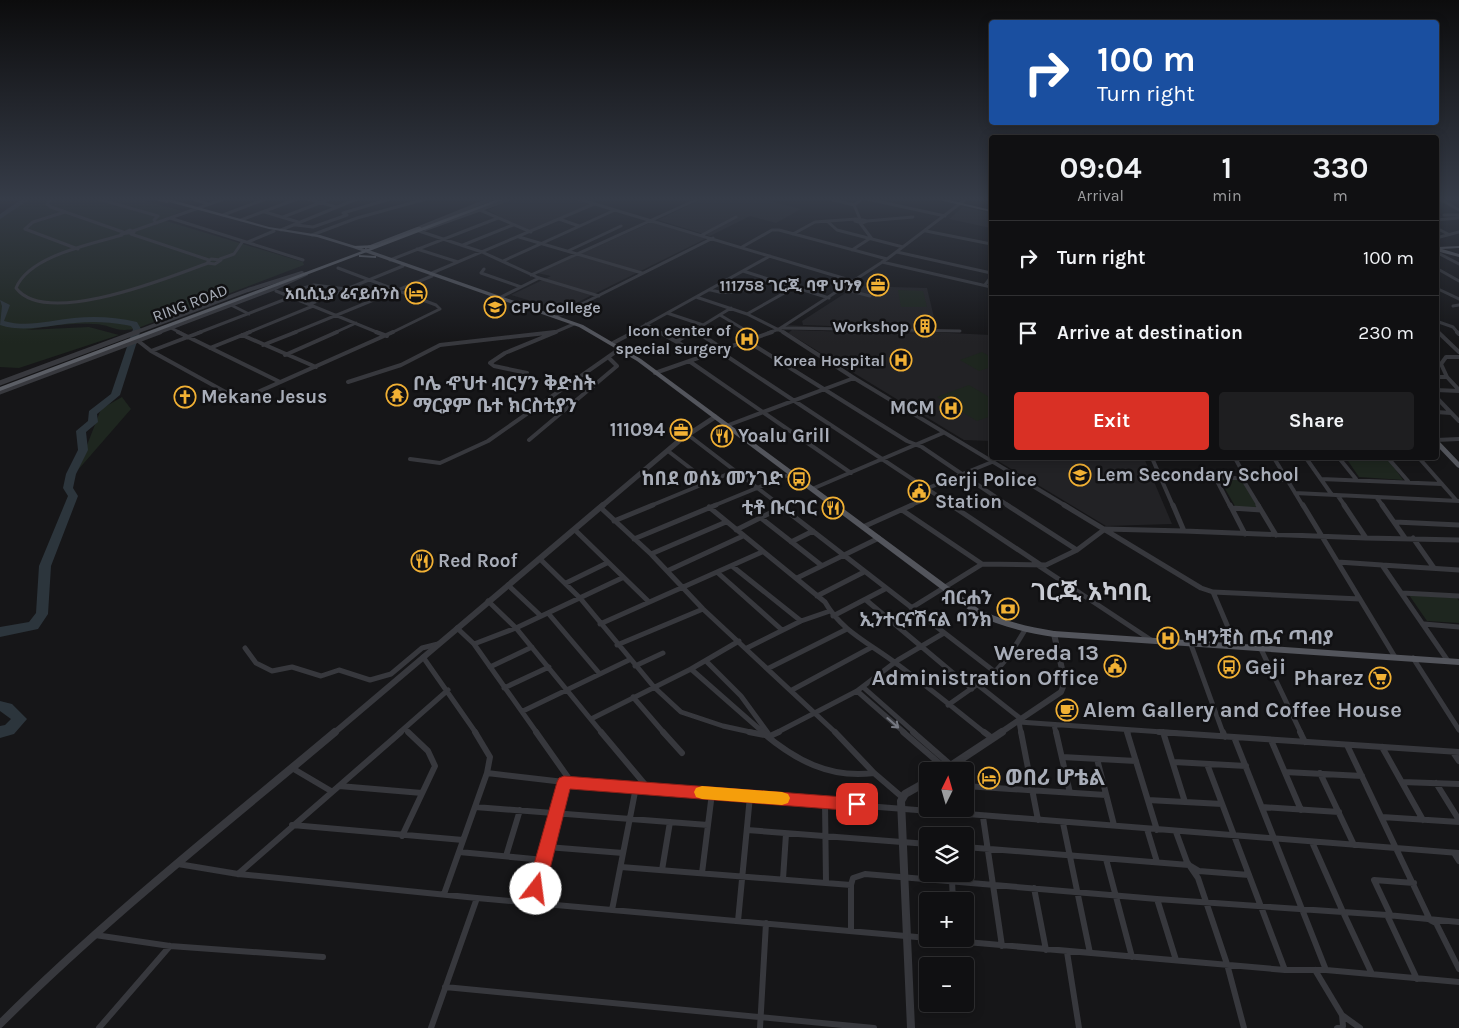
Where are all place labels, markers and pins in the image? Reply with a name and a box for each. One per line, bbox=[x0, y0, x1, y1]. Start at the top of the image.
office icon: 111758 ገርጂ ባዋ ህንፃ bbox=[866, 273, 890, 297]
place label: 111758 ገርጂ ባዋ ህንፃ bbox=[720, 276, 862, 295]
hotel icon: አቢሲኒያ ሬናይሰንስ bbox=[404, 281, 428, 305]
place label: አቢሲኒያ ሬናይሰንስ bbox=[285, 284, 400, 303]
school or university icon: CPU College bbox=[483, 295, 507, 319]
place label: CPU College bbox=[511, 298, 601, 317]
building icon: Workshop bbox=[913, 314, 937, 338]
place label: Workshop bbox=[832, 317, 909, 336]
place label: Icon center of special surgery bbox=[616, 321, 731, 358]
hospital icon: Icon center of special surgery bbox=[735, 327, 759, 351]
hospital icon: Korea Hospital bbox=[889, 348, 913, 372]
place label: Korea Hospital bbox=[773, 351, 885, 370]
place label: ቦሌ ኆህተ ብርሃን ቅድስት ማርያም ቤተ ክርስቲያን bbox=[413, 373, 596, 417]
temple icon: ቦሌ ኆህተ ብርሃን ቅድስት ማርያም ቤተ ክርስቲያን bbox=[385, 383, 409, 407]
church icon: Mekane Jesus bbox=[173, 385, 197, 409]
place label: Mekane Jesus bbox=[201, 386, 327, 408]
hospital icon: MCM bbox=[939, 396, 963, 420]
place label: MCM bbox=[890, 397, 935, 419]
office icon: 111094 bbox=[669, 418, 693, 442]
place label: 111094 bbox=[610, 419, 666, 441]
restaurant icon: Yoalu Grill bbox=[710, 424, 734, 448]
place label: Yoalu Grill bbox=[738, 425, 830, 447]
school or university icon: Lem Secondary School bbox=[1068, 463, 1092, 487]
place label: Lem Secondary School bbox=[1096, 464, 1299, 486]
bus stop icon: ከበደ ወሰኔ መንገድ bbox=[787, 467, 811, 491]
place label: ከበደ ወሰኔ መንገድ bbox=[642, 468, 783, 490]
place label: Gerji Police Station bbox=[935, 469, 1037, 513]
public building icon: Gerji Police Station bbox=[907, 479, 931, 503]
restaurant icon: ቲቶ ቡርገር bbox=[821, 496, 845, 520]
place label: ቲቶ ቡርገር bbox=[742, 497, 817, 519]
restaurant icon: Red Roof bbox=[410, 549, 434, 573]
place label: Red Roof bbox=[438, 550, 519, 572]
place label: ብርሐን ኢንተርናሽናል ባንክ bbox=[859, 587, 992, 631]
bank icon: ብርሐን ኢንተርናሽናል ባንክ bbox=[996, 597, 1020, 621]
hospital icon: ካዛንቺስ ጤና ጣብያ bbox=[1156, 626, 1180, 650]
place label: ካዛንቺስ ጤና ጣብያ bbox=[1184, 627, 1333, 649]
place label: Wereda 13 Administration Office bbox=[872, 640, 1099, 691]
public building icon: Wereda 13 Administration Office bbox=[1103, 654, 1127, 678]
place label: Geji bbox=[1245, 654, 1286, 680]
bus stop icon: Geji bbox=[1217, 655, 1241, 679]
place label: Pharez bbox=[1293, 665, 1364, 691]
supermarket icon: Pharez bbox=[1368, 666, 1392, 690]
place label: Alem Gallery and Coffee House bbox=[1083, 697, 1402, 723]
cafe icon: Alem Gallery and Coffee House bbox=[1055, 698, 1079, 722]
place label: ወበሪ ሆቴል bbox=[1005, 765, 1105, 791]
hotel icon: ወበሪ ሆቴል bbox=[977, 766, 1001, 790]
pin bbox=[836, 783, 878, 825]

